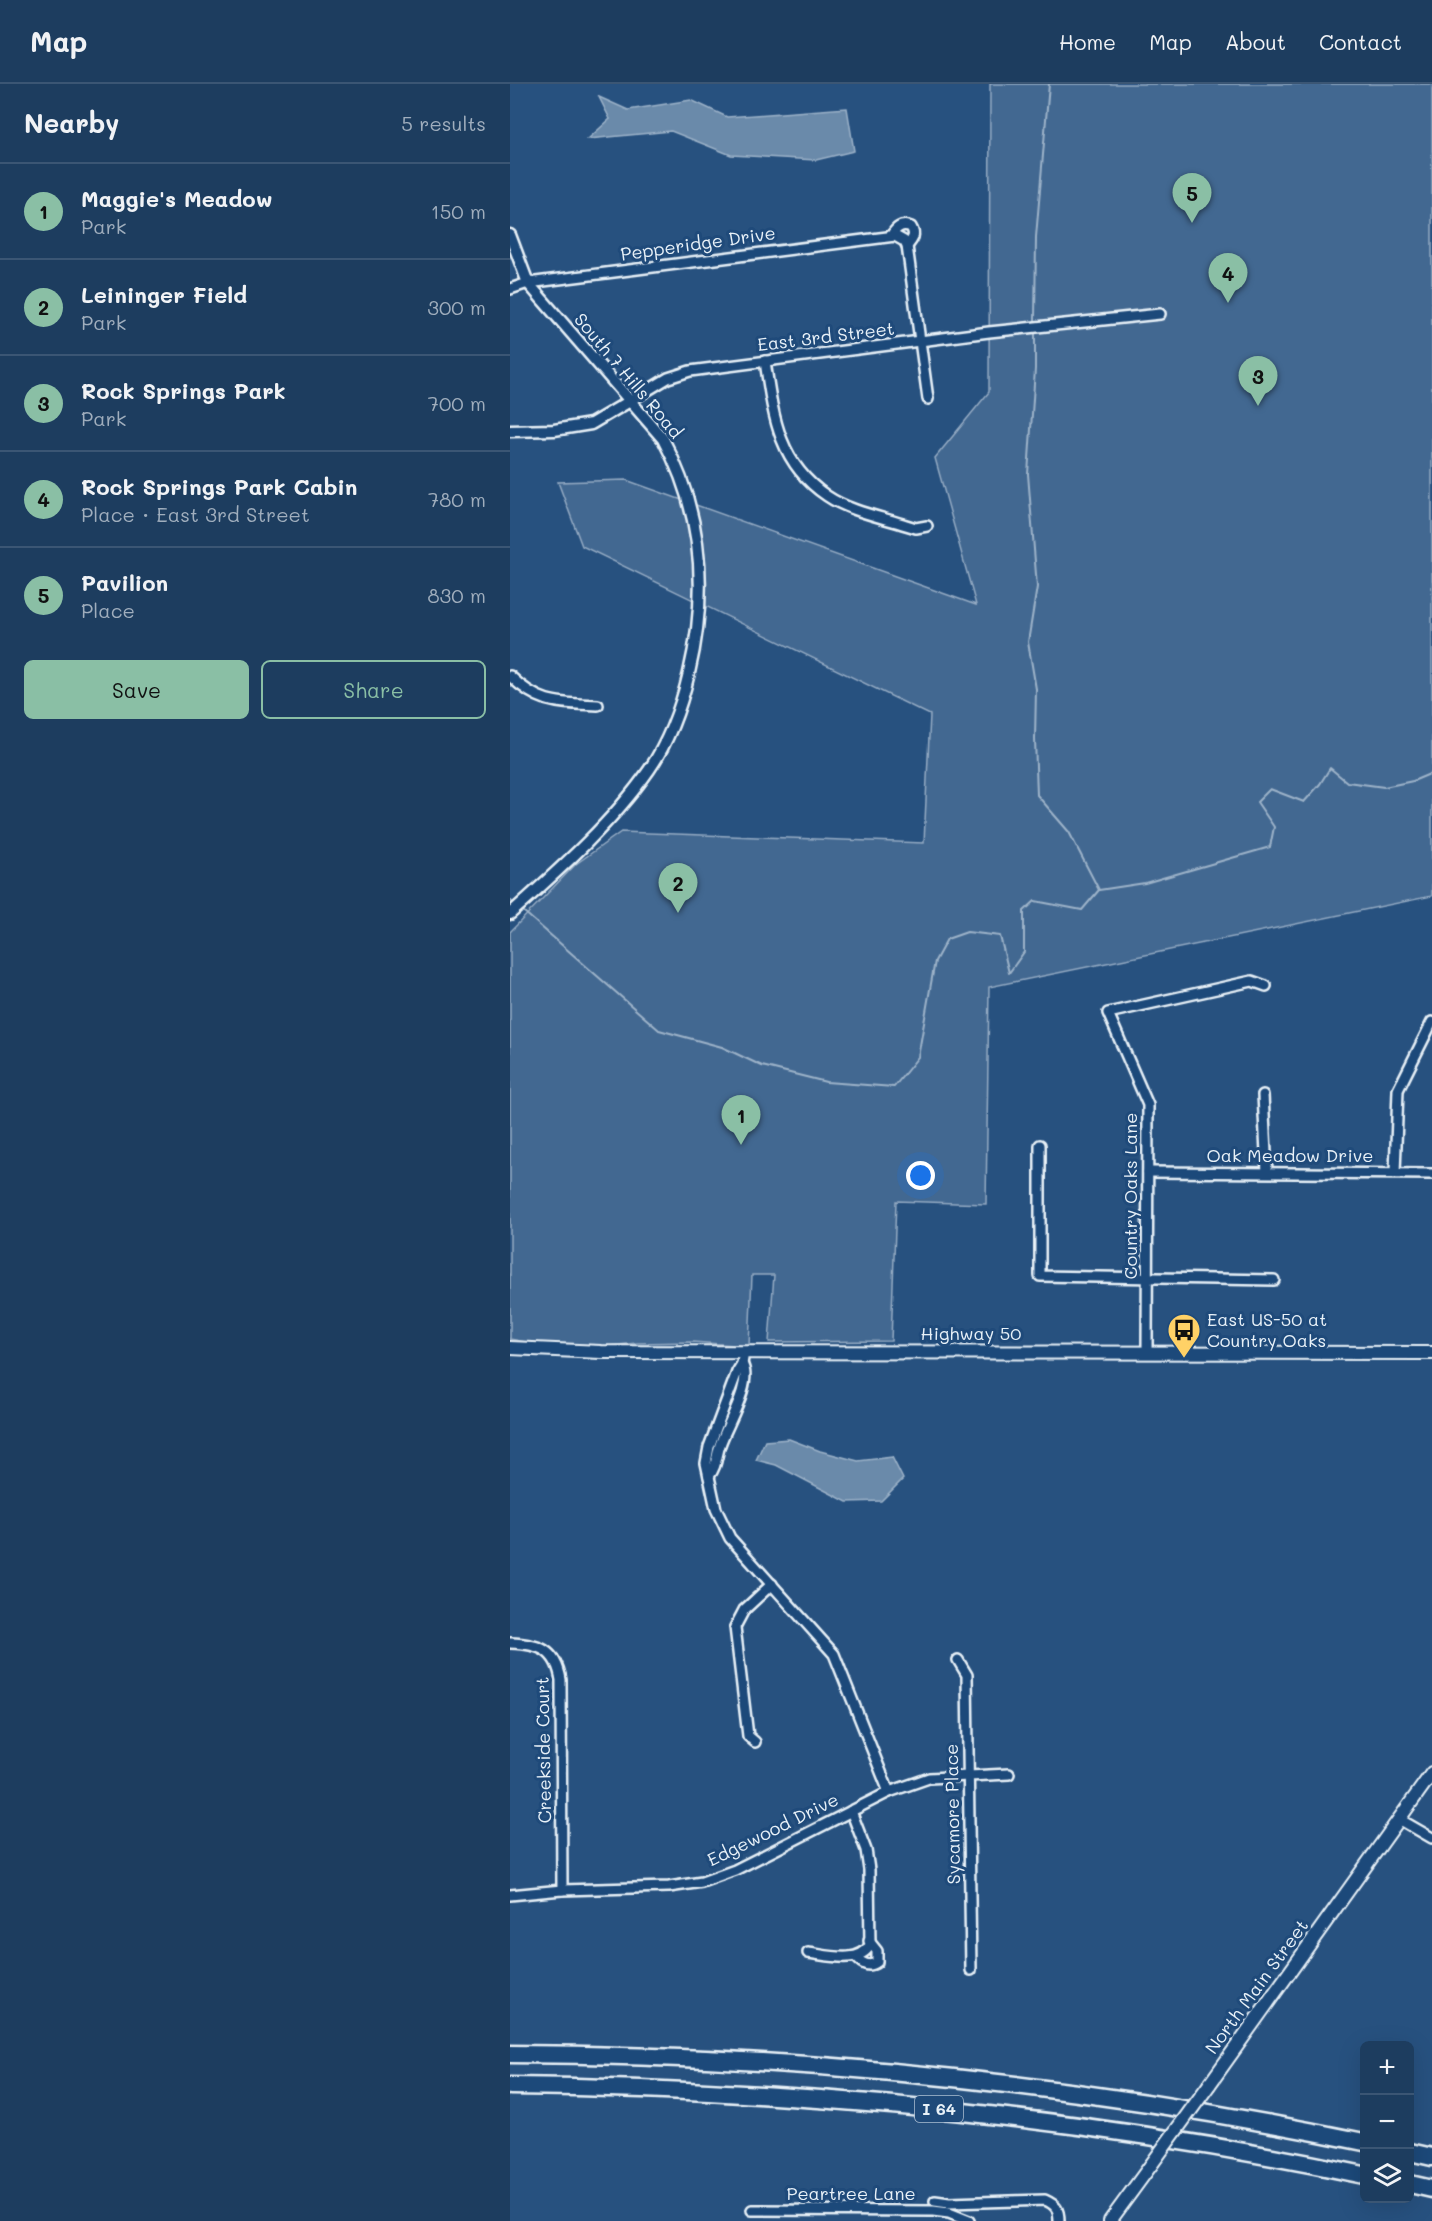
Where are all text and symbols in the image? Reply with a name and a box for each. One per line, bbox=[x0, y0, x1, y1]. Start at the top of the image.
text: Map bbox=[30, 23, 87, 59]
text: Home bbox=[1059, 28, 1116, 55]
text: Map bbox=[1149, 28, 1192, 55]
text: About bbox=[1225, 28, 1286, 55]
text: Contact bbox=[1319, 28, 1402, 55]
text: Nearby bbox=[24, 106, 119, 140]
text: 5 results bbox=[401, 110, 486, 136]
pin: 5 bbox=[1172, 174, 1212, 223]
text: Maggie's Meadow bbox=[81, 184, 273, 213]
text: 1 bbox=[39, 198, 48, 224]
text: 150 m bbox=[431, 198, 486, 224]
text: Park bbox=[81, 213, 126, 239]
street label: Pepperidge Drive bbox=[619, 220, 777, 266]
pin: 4 bbox=[1208, 254, 1248, 303]
text: Leininger Field bbox=[81, 280, 247, 309]
text: 2 bbox=[38, 294, 49, 320]
text: 300 m bbox=[427, 294, 486, 320]
street label: South 7 Hills Road bbox=[569, 308, 688, 443]
text: Park bbox=[81, 309, 126, 335]
street label: East 3rd Street bbox=[756, 316, 896, 356]
pin: 3 bbox=[1238, 356, 1278, 406]
text: Rock Springs Park bbox=[81, 376, 286, 405]
text: 3 bbox=[38, 390, 50, 416]
text: 700 m bbox=[428, 390, 486, 416]
text: Park bbox=[81, 405, 126, 431]
text: Rock Springs Park Cabin bbox=[81, 472, 357, 501]
text: 4 bbox=[37, 486, 50, 512]
text: 780 m bbox=[428, 486, 486, 512]
text: Place · East 3rd Street bbox=[81, 501, 310, 527]
text: Pavilion bbox=[81, 568, 168, 597]
text: 5 bbox=[38, 582, 49, 608]
text: 830 m bbox=[428, 582, 486, 608]
text: Place bbox=[81, 597, 135, 623]
button: Save bbox=[24, 660, 249, 719]
button: Share bbox=[261, 660, 486, 719]
pin: 2 bbox=[658, 864, 698, 913]
pin: 1 bbox=[722, 1096, 760, 1145]
street label: Country Oaks Lane bbox=[1118, 1113, 1142, 1279]
street label: Oak Meadow Drive bbox=[1207, 1143, 1373, 1167]
your location bbox=[906, 1161, 935, 1190]
place label: East US-50 at Country Oaks bbox=[1207, 1307, 1327, 1352]
bus stop icon: East US-50 at Country Oaks bbox=[1166, 1312, 1202, 1359]
street label: Highway 50 bbox=[921, 1321, 1021, 1345]
street label: Creekside Court bbox=[530, 1676, 556, 1824]
street label: Sycamore Place bbox=[939, 1743, 965, 1885]
street label: Edgewood Drive bbox=[703, 1787, 842, 1871]
street label: North Main Street bbox=[1199, 1914, 1313, 2059]
map controls bbox=[1360, 2041, 1414, 2203]
button: + bbox=[1360, 2041, 1414, 2095]
button: − bbox=[1360, 2095, 1414, 2149]
road number: I 64 bbox=[915, 2096, 963, 2122]
button: layers bbox=[1360, 2149, 1414, 2203]
street label: Peartree Lane bbox=[786, 2181, 916, 2205]

